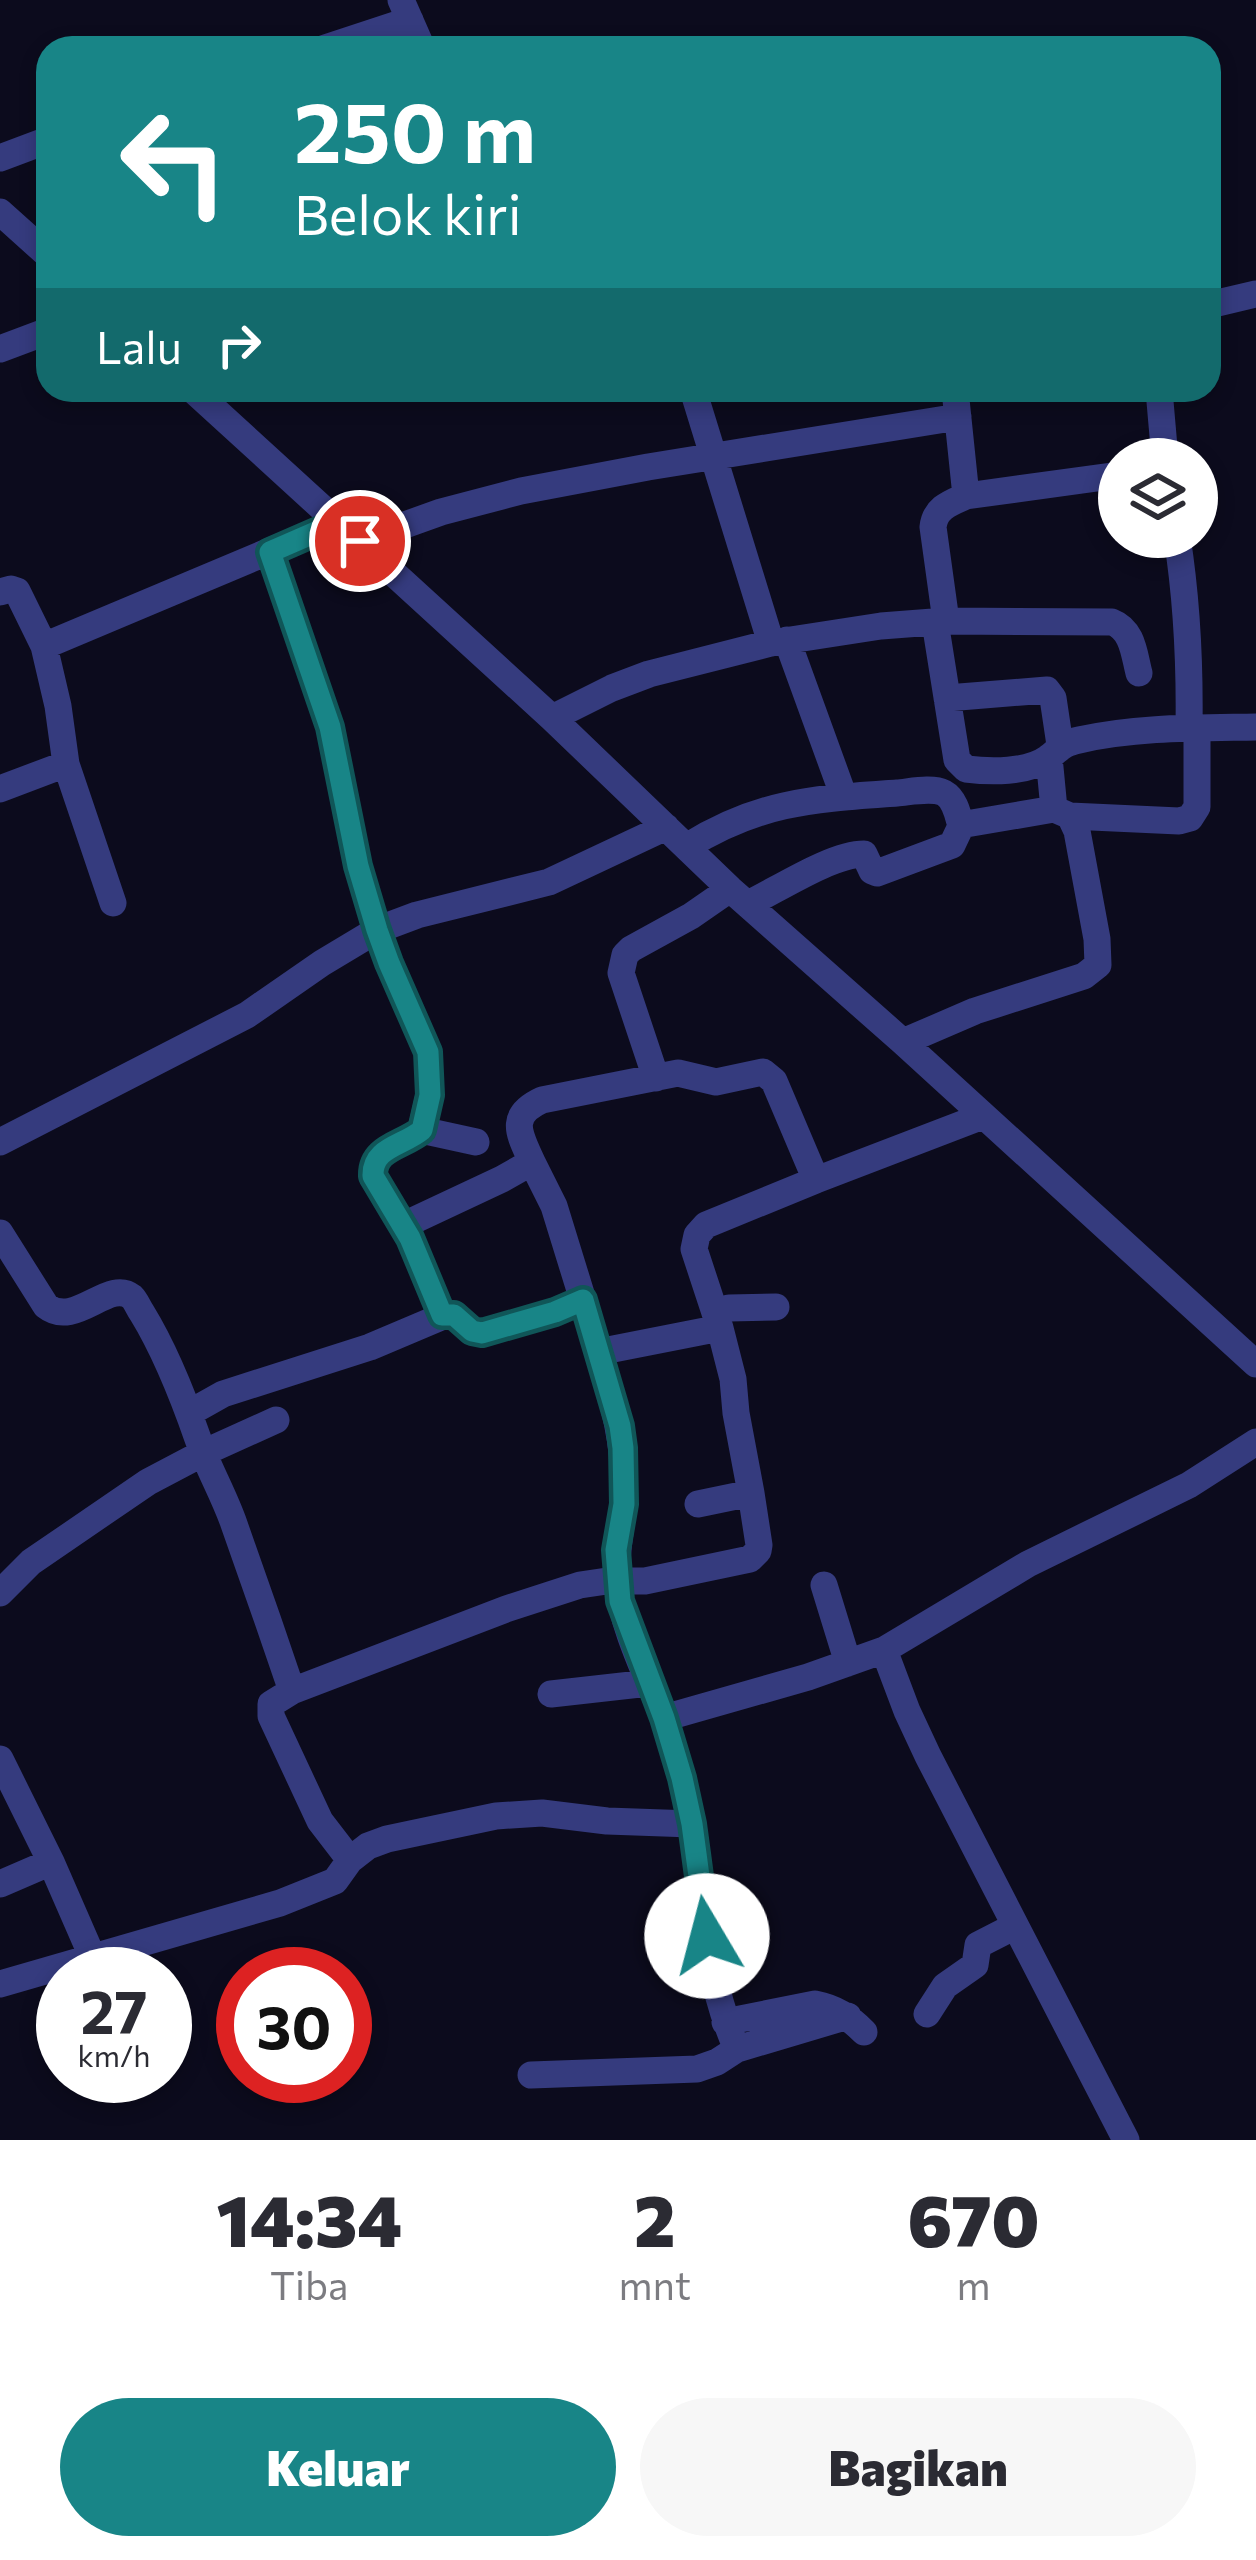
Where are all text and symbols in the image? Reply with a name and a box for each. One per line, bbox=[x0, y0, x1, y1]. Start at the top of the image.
text: 250 m bbox=[294, 78, 536, 180]
icon: left bbox=[96, 84, 252, 240]
text: Belok kiri bbox=[294, 180, 522, 246]
icon: right bbox=[206, 312, 272, 378]
text: Lalu bbox=[96, 318, 182, 373]
map controls bbox=[1098, 438, 1218, 558]
button: layers bbox=[1098, 438, 1218, 558]
pin bbox=[309, 490, 411, 592]
icon: arrive bbox=[327, 508, 393, 574]
position arrow bbox=[644, 1873, 770, 1999]
speed limit sign: 30 bbox=[216, 1947, 372, 2103]
text: 27 bbox=[81, 1973, 147, 2046]
text: km/h bbox=[78, 2036, 150, 2073]
text: 14:34 bbox=[216, 2174, 402, 2262]
text: 2 bbox=[634, 2174, 676, 2262]
text: 670 bbox=[907, 2174, 1040, 2262]
text: Tiba bbox=[270, 2260, 349, 2308]
text: mnt bbox=[619, 2260, 691, 2308]
text: m bbox=[956, 2260, 990, 2308]
button: Keluar bbox=[60, 2398, 616, 2536]
button: Bagikan bbox=[640, 2398, 1196, 2536]

